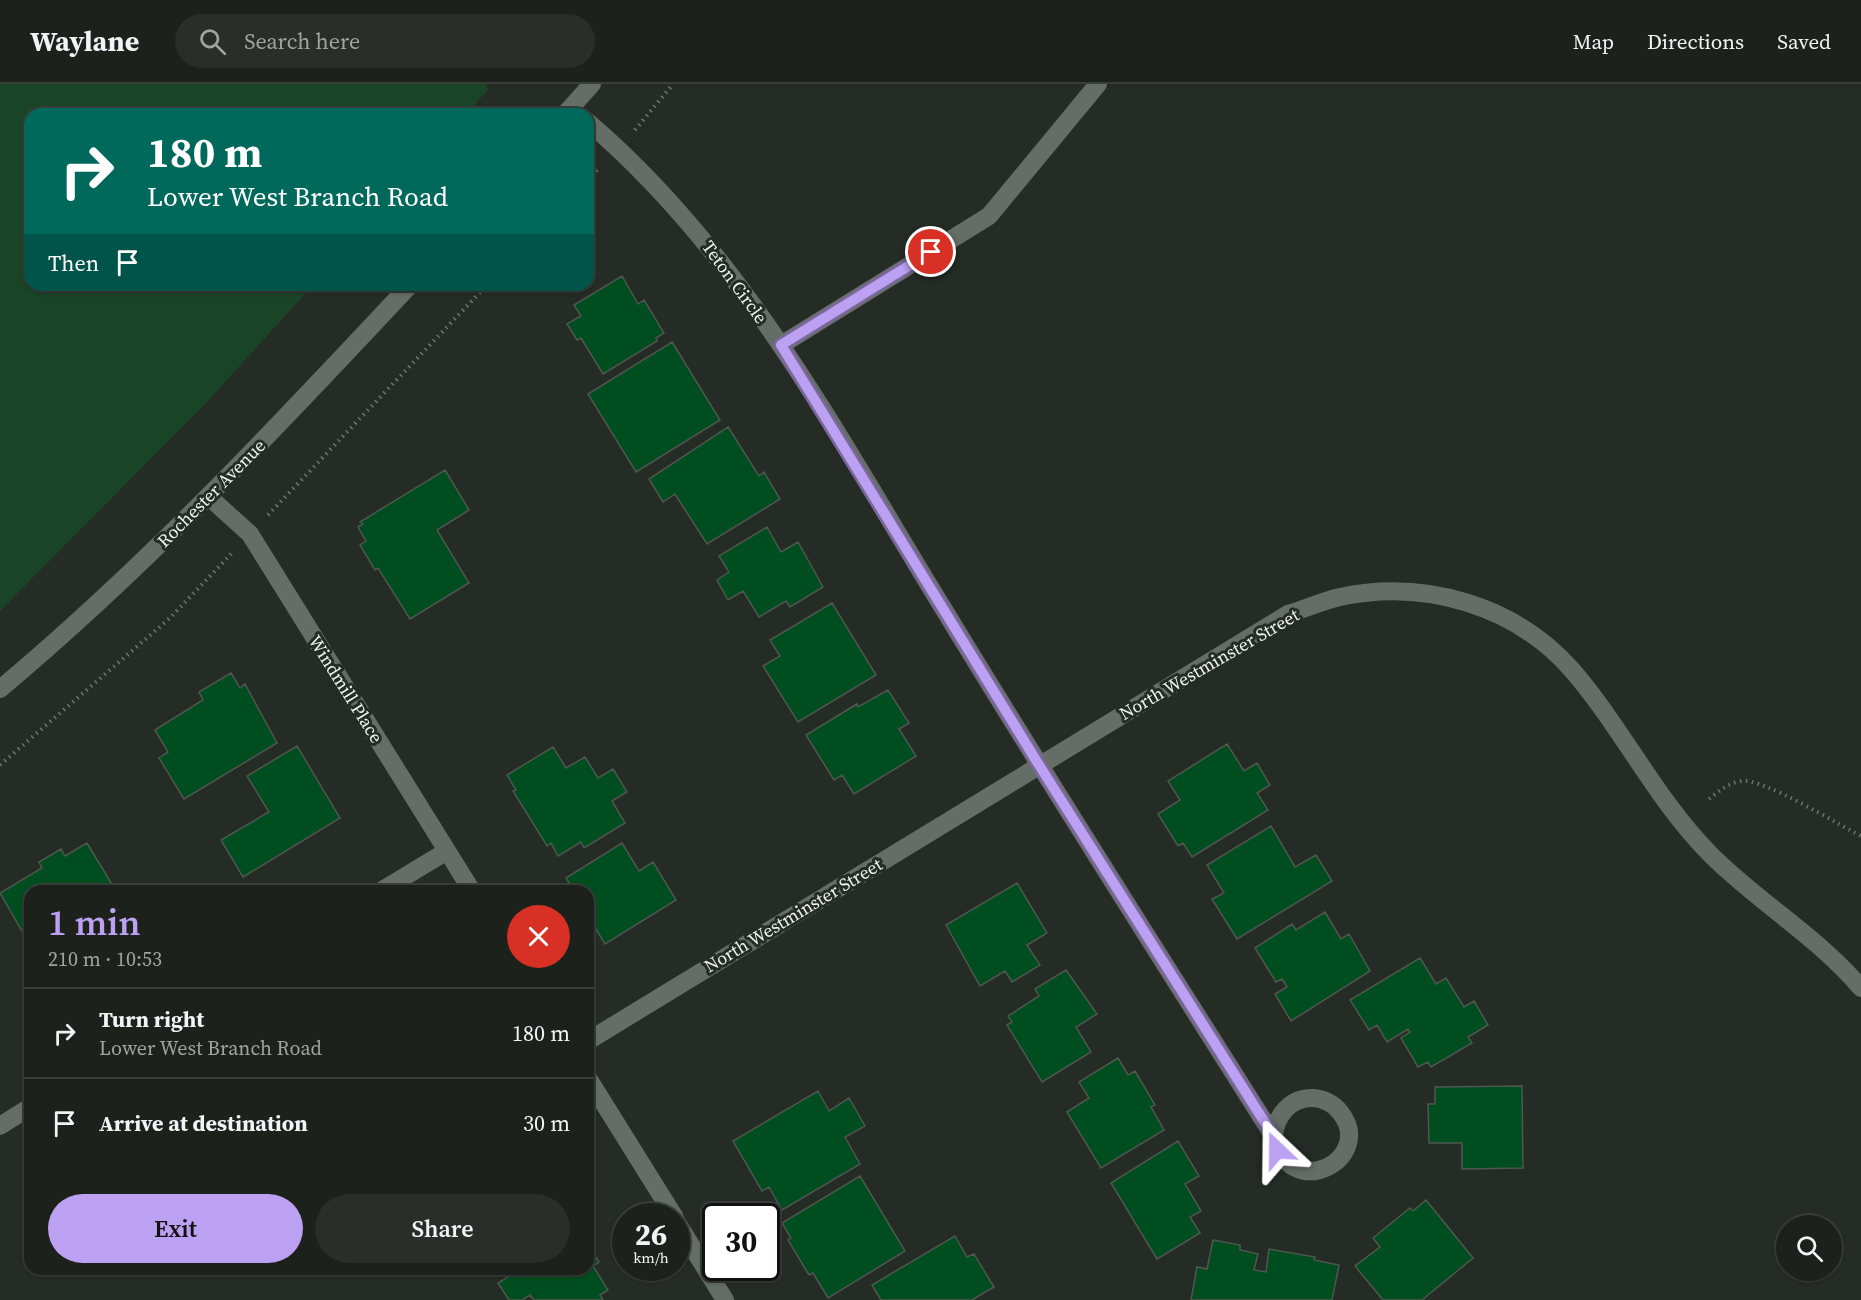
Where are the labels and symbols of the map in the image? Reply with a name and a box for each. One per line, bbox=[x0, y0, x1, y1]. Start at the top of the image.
pin bbox=[905, 226, 956, 277]
street label: Teton Circle bbox=[696, 235, 774, 329]
street label: Rochester Avenue bbox=[151, 433, 271, 553]
street label: North Westminster Street bbox=[1115, 602, 1304, 726]
street label: Windmill Place bbox=[303, 630, 389, 748]
street label: North Westminster Street bbox=[699, 852, 887, 978]
position arrow bbox=[1245, 1118, 1309, 1182]
speed limit sign: 30 bbox=[702, 1203, 780, 1281]

